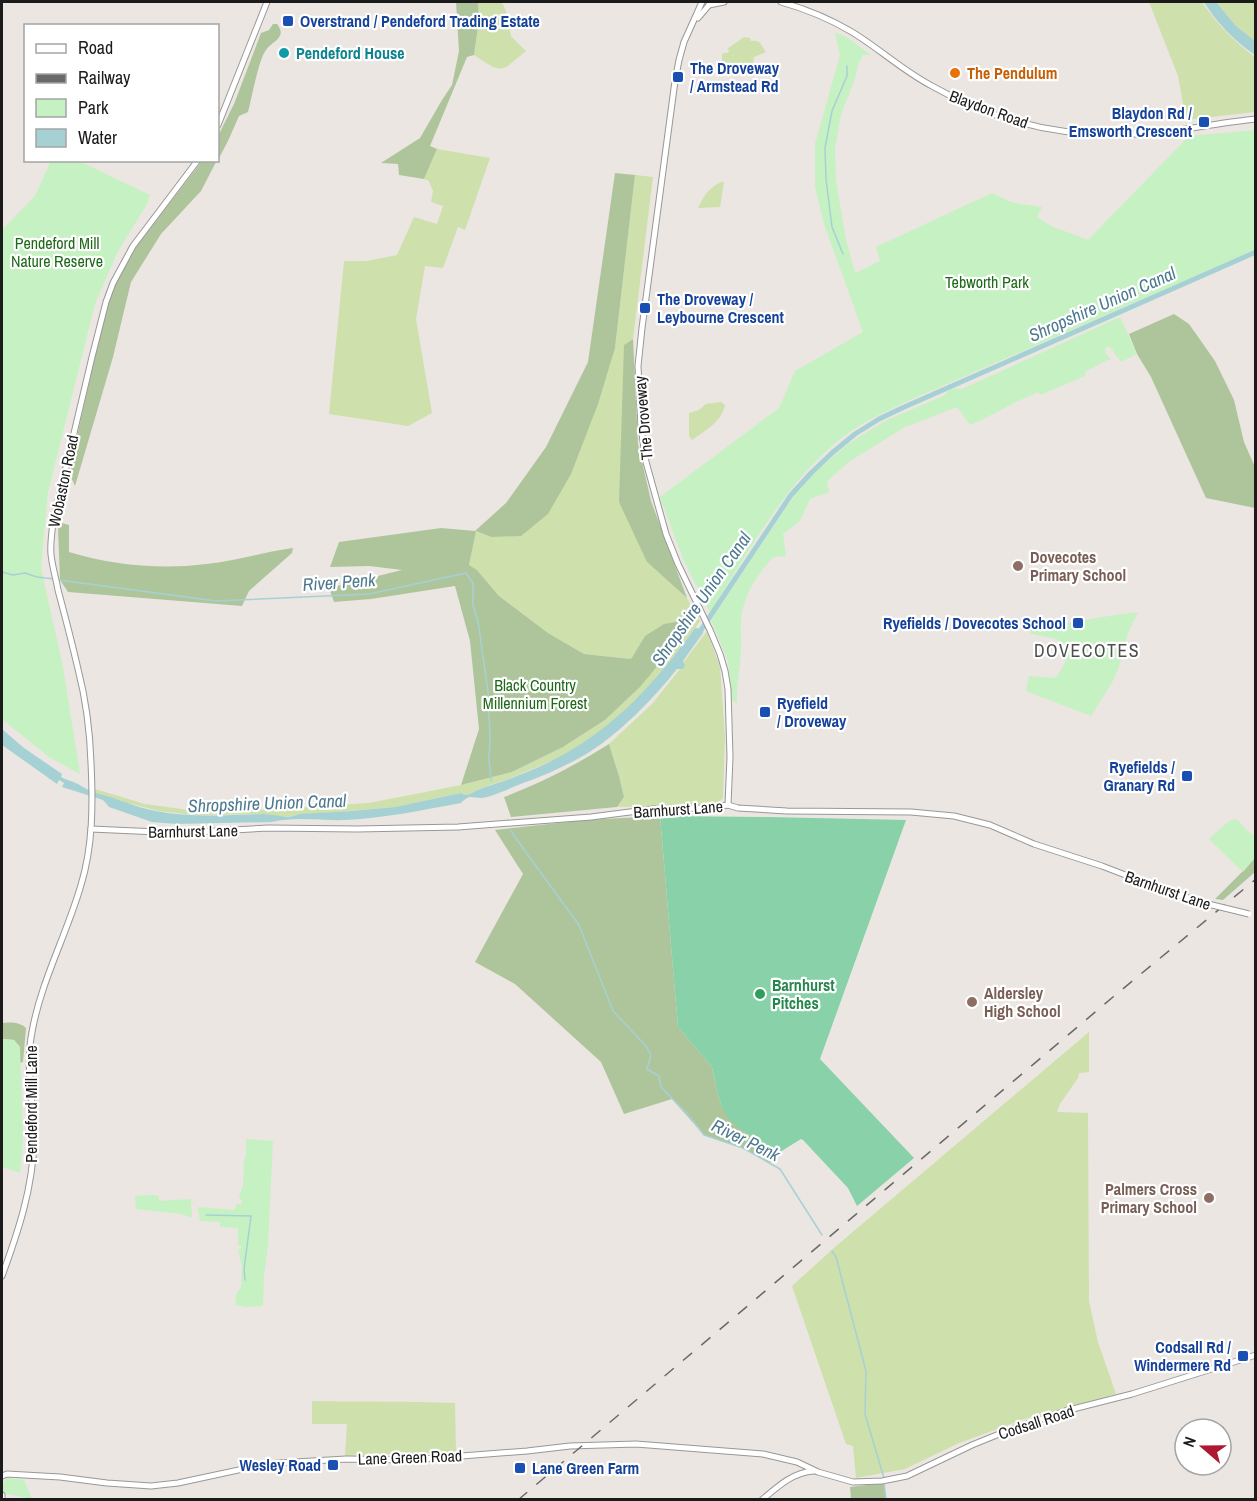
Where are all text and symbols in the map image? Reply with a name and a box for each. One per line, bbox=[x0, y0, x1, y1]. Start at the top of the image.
place label: Overstrand / Pendeford Trading Estate bbox=[300, 10, 540, 32]
marker: Overstrand / Pendeford Trading Estate bbox=[281, 14, 295, 28]
legend bbox=[24, 24, 219, 162]
text: Road bbox=[78, 35, 113, 60]
place label: Pendeford House bbox=[296, 42, 405, 64]
marker: Pendeford House bbox=[277, 46, 291, 60]
place label: The Droveway / Armstead Rd bbox=[690, 57, 780, 97]
place label: The Pendulum bbox=[967, 62, 1057, 84]
text: Railway bbox=[78, 65, 131, 90]
marker: The Pendulum bbox=[948, 66, 962, 80]
marker: The Droveway / Armstead Rd bbox=[671, 70, 685, 84]
street label: Blaydon Road bbox=[947, 85, 1031, 133]
text: Park bbox=[78, 95, 109, 120]
place label: Blaydon Rd / Emsworth Crescent bbox=[1069, 102, 1193, 142]
marker: Blaydon Rd / Emsworth Crescent bbox=[1197, 115, 1211, 129]
text: Water bbox=[78, 125, 117, 150]
park label: Pendeford Mill Nature Reserve bbox=[11, 232, 103, 272]
water label: Shropshire Union Canal bbox=[1025, 260, 1180, 348]
park label: Tebworth Park bbox=[945, 271, 1029, 293]
place label: The Droveway / Leybourne Crescent bbox=[657, 288, 784, 328]
marker: The Droveway / Leybourne Crescent bbox=[638, 301, 652, 315]
street label: The Droveway bbox=[628, 374, 658, 461]
street label: Wobaston Road bbox=[42, 433, 84, 529]
water label: Shropshire Union Canal bbox=[645, 526, 757, 671]
place label: Dovecotes Primary School bbox=[1030, 546, 1126, 586]
marker: Dovecotes Primary School bbox=[1011, 559, 1025, 573]
water label: River Penk bbox=[302, 567, 377, 597]
place label: Ryefields / Dovecotes School bbox=[883, 612, 1066, 634]
marker: Ryefields / Dovecotes School bbox=[1071, 616, 1085, 630]
district label: DOVECOTES bbox=[1034, 638, 1140, 663]
park label: Black Country Millennium Forest bbox=[483, 674, 588, 714]
place label: Ryefield / Droveway bbox=[777, 692, 847, 732]
marker: Ryefield / Droveway bbox=[758, 705, 772, 719]
place label: Ryefields / Granary Rd bbox=[1104, 756, 1175, 796]
marker: Ryefields / Granary Rd bbox=[1180, 769, 1194, 783]
water label: Shropshire Union Canal bbox=[187, 788, 347, 818]
street label: Barnhurst Lane bbox=[632, 795, 724, 823]
street label: Barnhurst Lane bbox=[148, 819, 238, 843]
street label: Barnhurst Lane bbox=[1122, 865, 1214, 915]
place label: Barnhurst Pitches bbox=[772, 974, 835, 1014]
place label: Aldersley High School bbox=[984, 982, 1061, 1022]
marker: Barnhurst Pitches bbox=[753, 987, 767, 1001]
marker: Aldersley High School bbox=[965, 995, 979, 1009]
street label: Pendeford Mill Lane bbox=[20, 1045, 42, 1163]
water label: River Penk bbox=[708, 1113, 785, 1168]
place label: Palmers Cross Primary School bbox=[1101, 1178, 1197, 1218]
marker: Palmers Cross Primary School bbox=[1202, 1191, 1216, 1205]
place label: Codsall Rd / Windermere Rd bbox=[1134, 1336, 1231, 1376]
marker: Codsall Rd / Windermere Rd bbox=[1236, 1349, 1250, 1363]
street label: Codsall Road bbox=[995, 1399, 1077, 1445]
north arrow bbox=[1173, 1417, 1233, 1477]
text: N bbox=[1177, 1434, 1201, 1450]
street label: Lane Green Road bbox=[357, 1444, 463, 1470]
place label: Wesley Road bbox=[240, 1454, 321, 1476]
place label: Lane Green Farm bbox=[532, 1457, 639, 1479]
marker: Wesley Road bbox=[326, 1458, 340, 1472]
marker: Lane Green Farm bbox=[513, 1461, 527, 1475]

